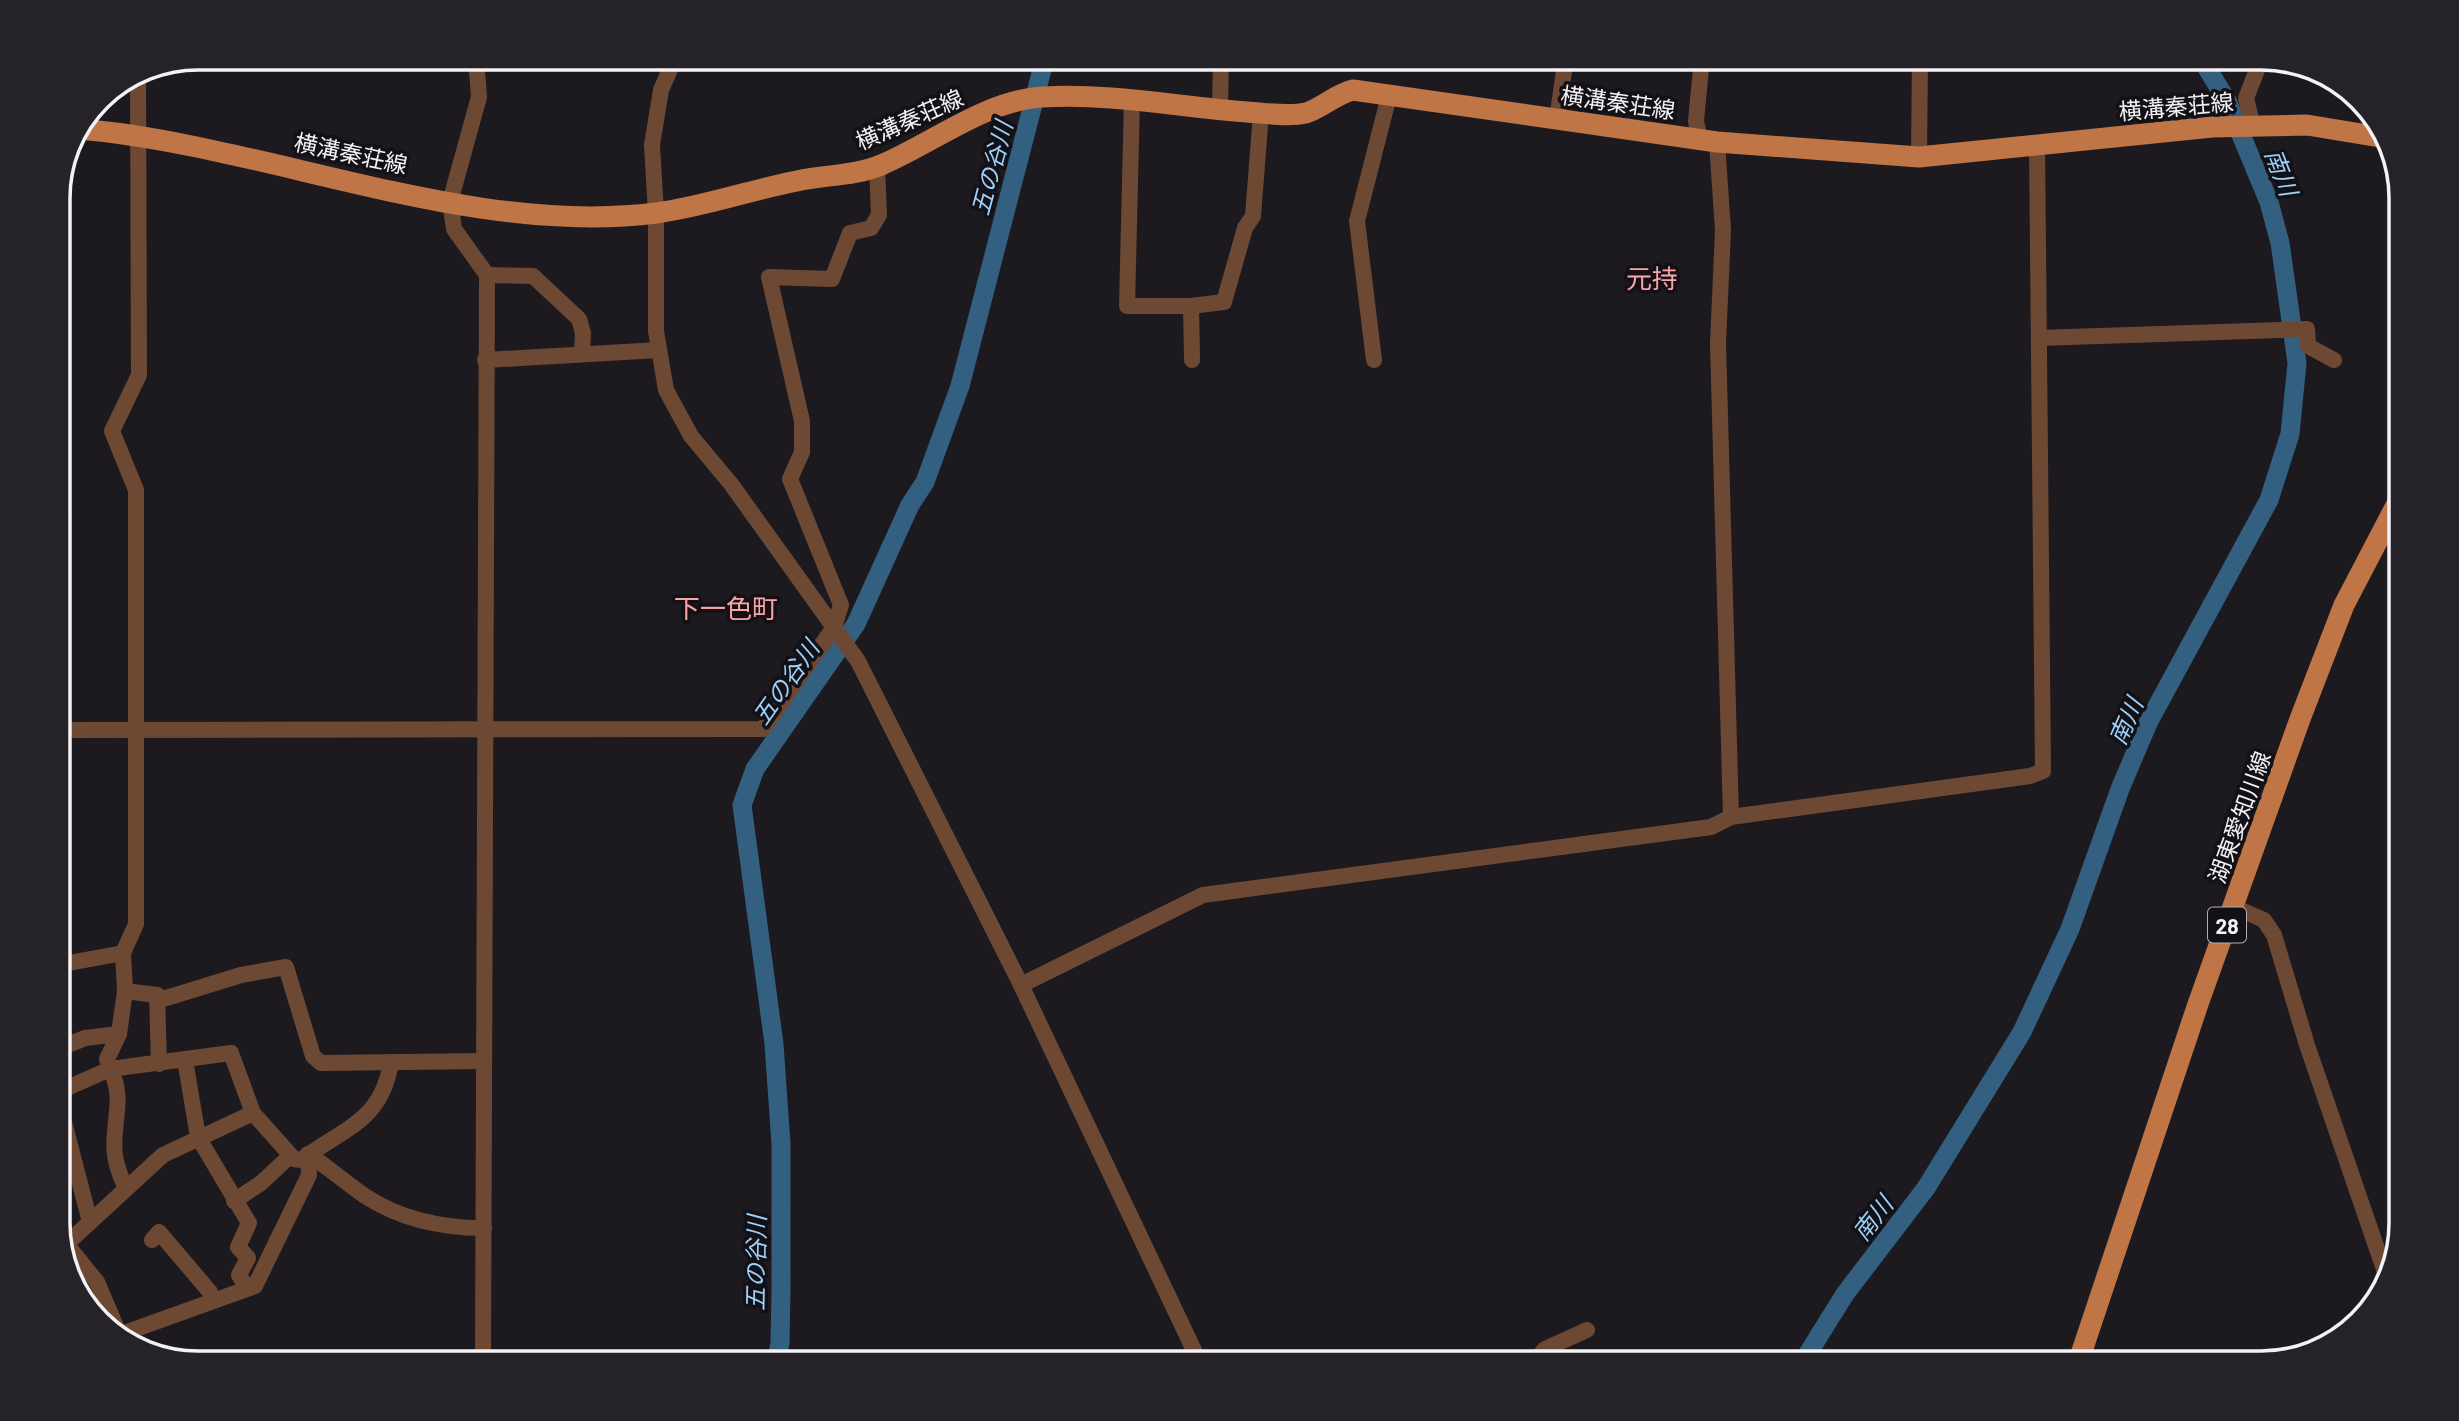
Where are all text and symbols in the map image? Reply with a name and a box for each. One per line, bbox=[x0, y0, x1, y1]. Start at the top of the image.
street label: 横溝秦荘線 bbox=[1559, 80, 1677, 124]
street label: 横溝秦荘線 bbox=[851, 83, 967, 155]
street label: 横溝秦荘線 bbox=[2117, 87, 2235, 125]
water label: 五の谷川 bbox=[965, 115, 1018, 218]
street label: 横溝秦荘線 bbox=[292, 127, 410, 179]
water label: 南川 bbox=[2260, 144, 2305, 202]
district label: 元持 bbox=[1626, 262, 1678, 293]
district label: 下一色町 bbox=[674, 592, 778, 623]
water label: 五の谷川 bbox=[746, 632, 826, 730]
water label: 南川 bbox=[2102, 690, 2149, 749]
street label: 湖東愛知川線 bbox=[2202, 747, 2276, 887]
road number: 28 bbox=[2208, 908, 2246, 942]
water label: 南川 bbox=[1846, 1188, 1900, 1246]
water label: 五の谷川 bbox=[740, 1212, 770, 1311]

